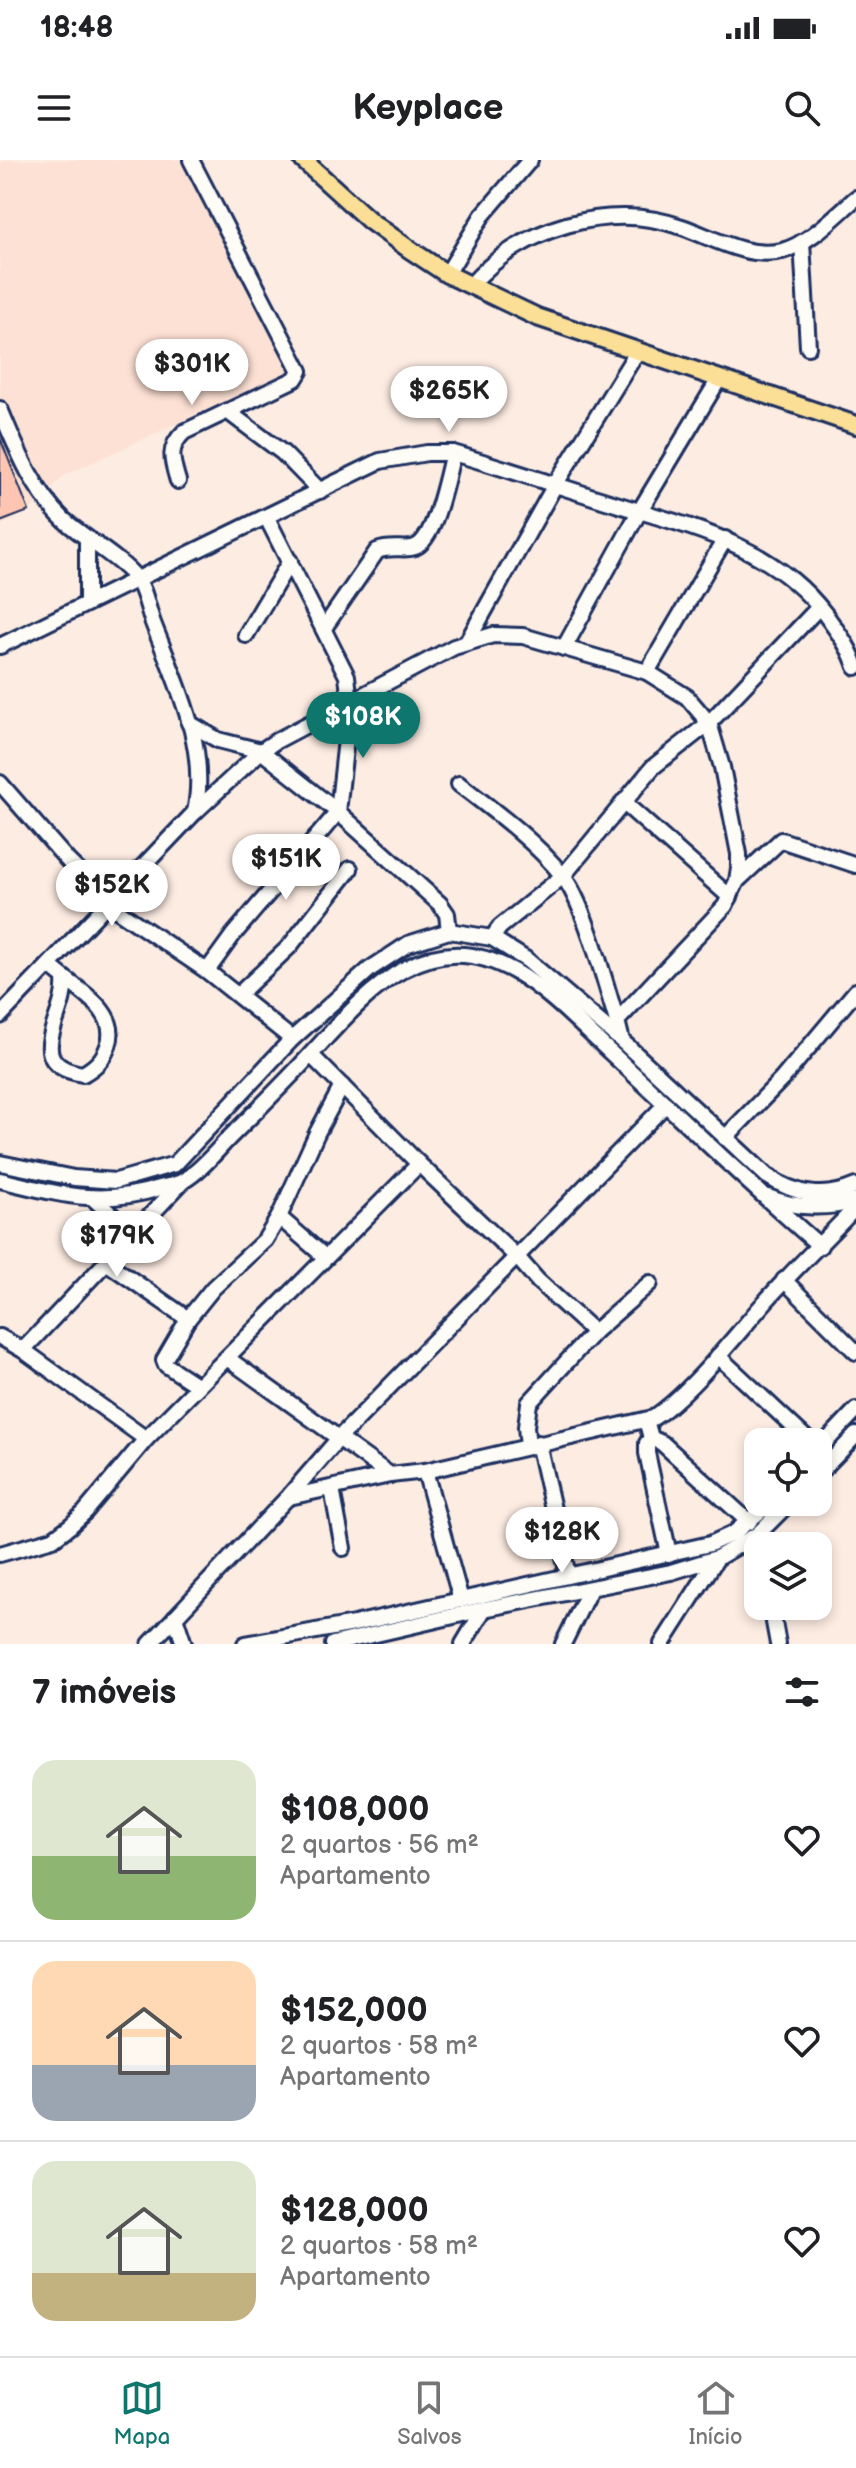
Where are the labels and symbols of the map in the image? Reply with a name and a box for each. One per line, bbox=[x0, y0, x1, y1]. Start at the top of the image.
pin: $301K bbox=[136, 339, 248, 407]
pin: $265K bbox=[393, 366, 505, 434]
pin: $108K bbox=[307, 692, 419, 760]
pin: $151K bbox=[230, 834, 342, 902]
pin: $152K bbox=[56, 860, 168, 928]
pin: $179K bbox=[61, 1211, 173, 1279]
pin: $128K bbox=[506, 1507, 618, 1575]

